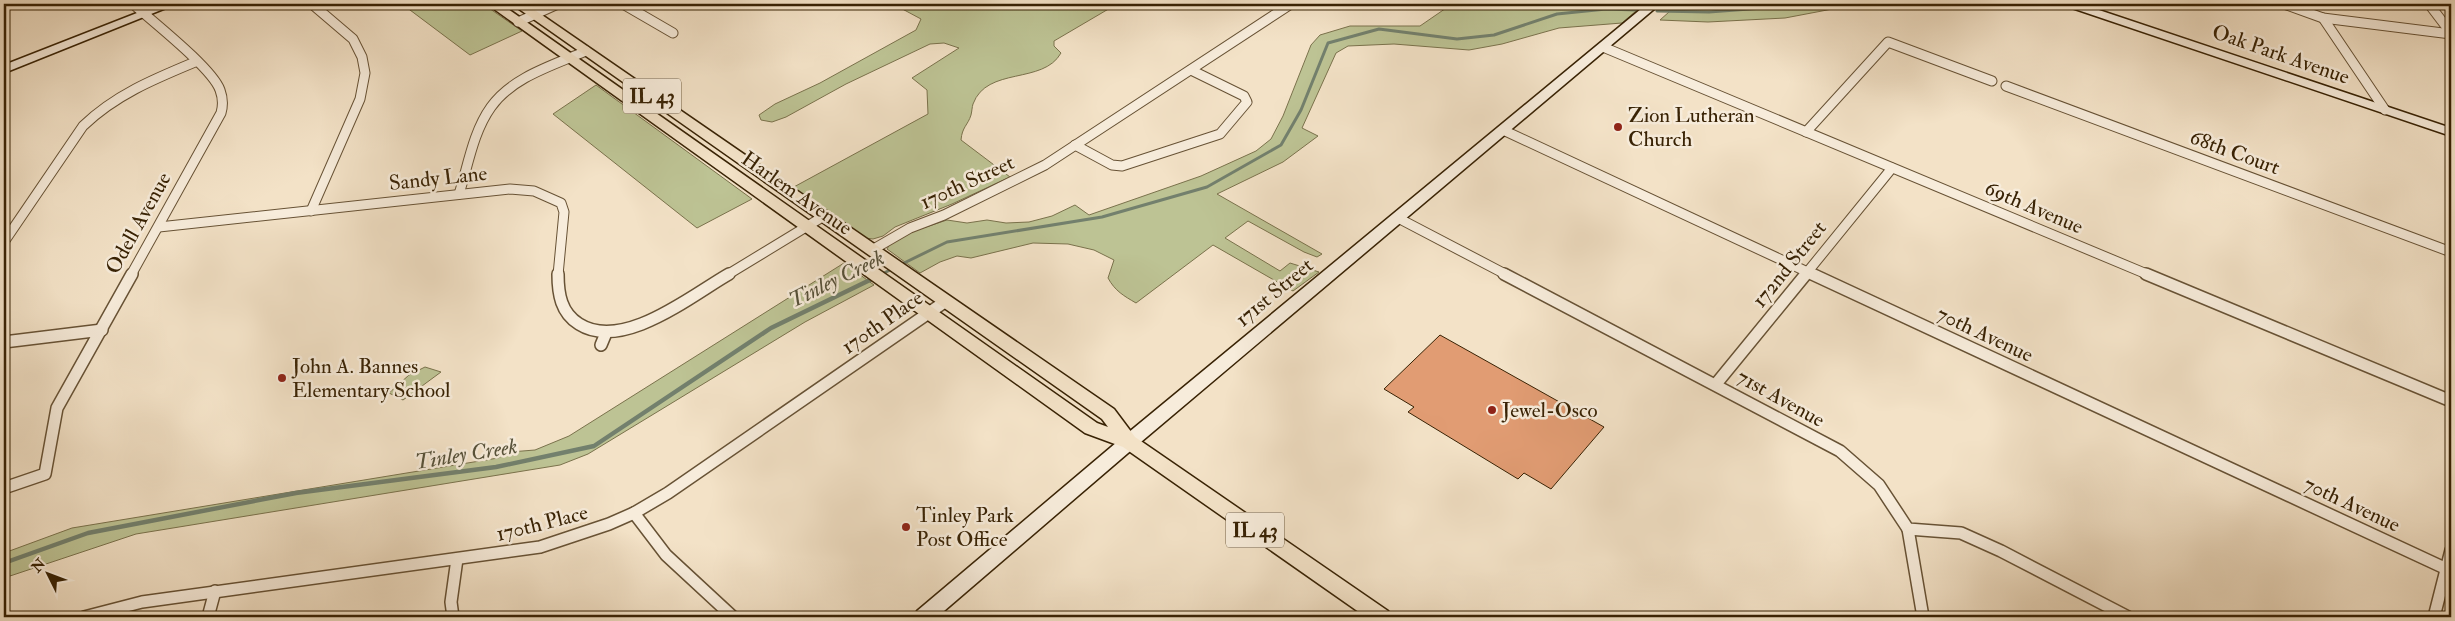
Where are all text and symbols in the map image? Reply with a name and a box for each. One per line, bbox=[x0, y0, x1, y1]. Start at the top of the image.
street label: Oak Park Avenue bbox=[2209, 18, 2353, 91]
road number: IL 43 bbox=[623, 78, 681, 114]
place label: Zion Lutheran Church bbox=[1628, 102, 1755, 153]
marker: Zion Lutheran Church bbox=[1612, 121, 1624, 133]
street label: 68th Court bbox=[2186, 124, 2284, 181]
street label: Harlem Avenue bbox=[736, 145, 858, 242]
street label: 170th Street bbox=[916, 149, 1019, 216]
street label: Sandy Lane bbox=[388, 160, 489, 197]
street label: Odell Avenue bbox=[99, 167, 178, 279]
street label: 69th Avenue bbox=[1980, 175, 2087, 240]
street label: 172nd Street bbox=[1746, 215, 1833, 313]
water label: Tinley Creek bbox=[784, 244, 889, 314]
street label: 171st Street bbox=[1230, 252, 1319, 333]
street label: 170th Place bbox=[836, 284, 929, 360]
street label: 70th Avenue bbox=[1932, 300, 2038, 369]
place label: John A. Bannes Elementary School bbox=[291, 353, 451, 404]
street label: 71st Avenue bbox=[1732, 363, 1830, 434]
marker: John A. Bannes Elementary School bbox=[276, 372, 288, 384]
place label: Jewel-Osco bbox=[1501, 397, 1598, 424]
marker: Jewel-Osco bbox=[1486, 404, 1498, 416]
water label: Tinley Creek bbox=[413, 432, 519, 476]
street label: 70th Avenue bbox=[2299, 470, 2405, 539]
street label: 170th Place bbox=[493, 499, 591, 548]
place label: Tinley Park Post Office bbox=[916, 502, 1014, 553]
road number: IL 43 bbox=[1226, 512, 1284, 548]
marker: Tinley Park Post Office bbox=[900, 521, 912, 533]
north arrow bbox=[22, 548, 72, 598]
text: N bbox=[28, 555, 50, 577]

